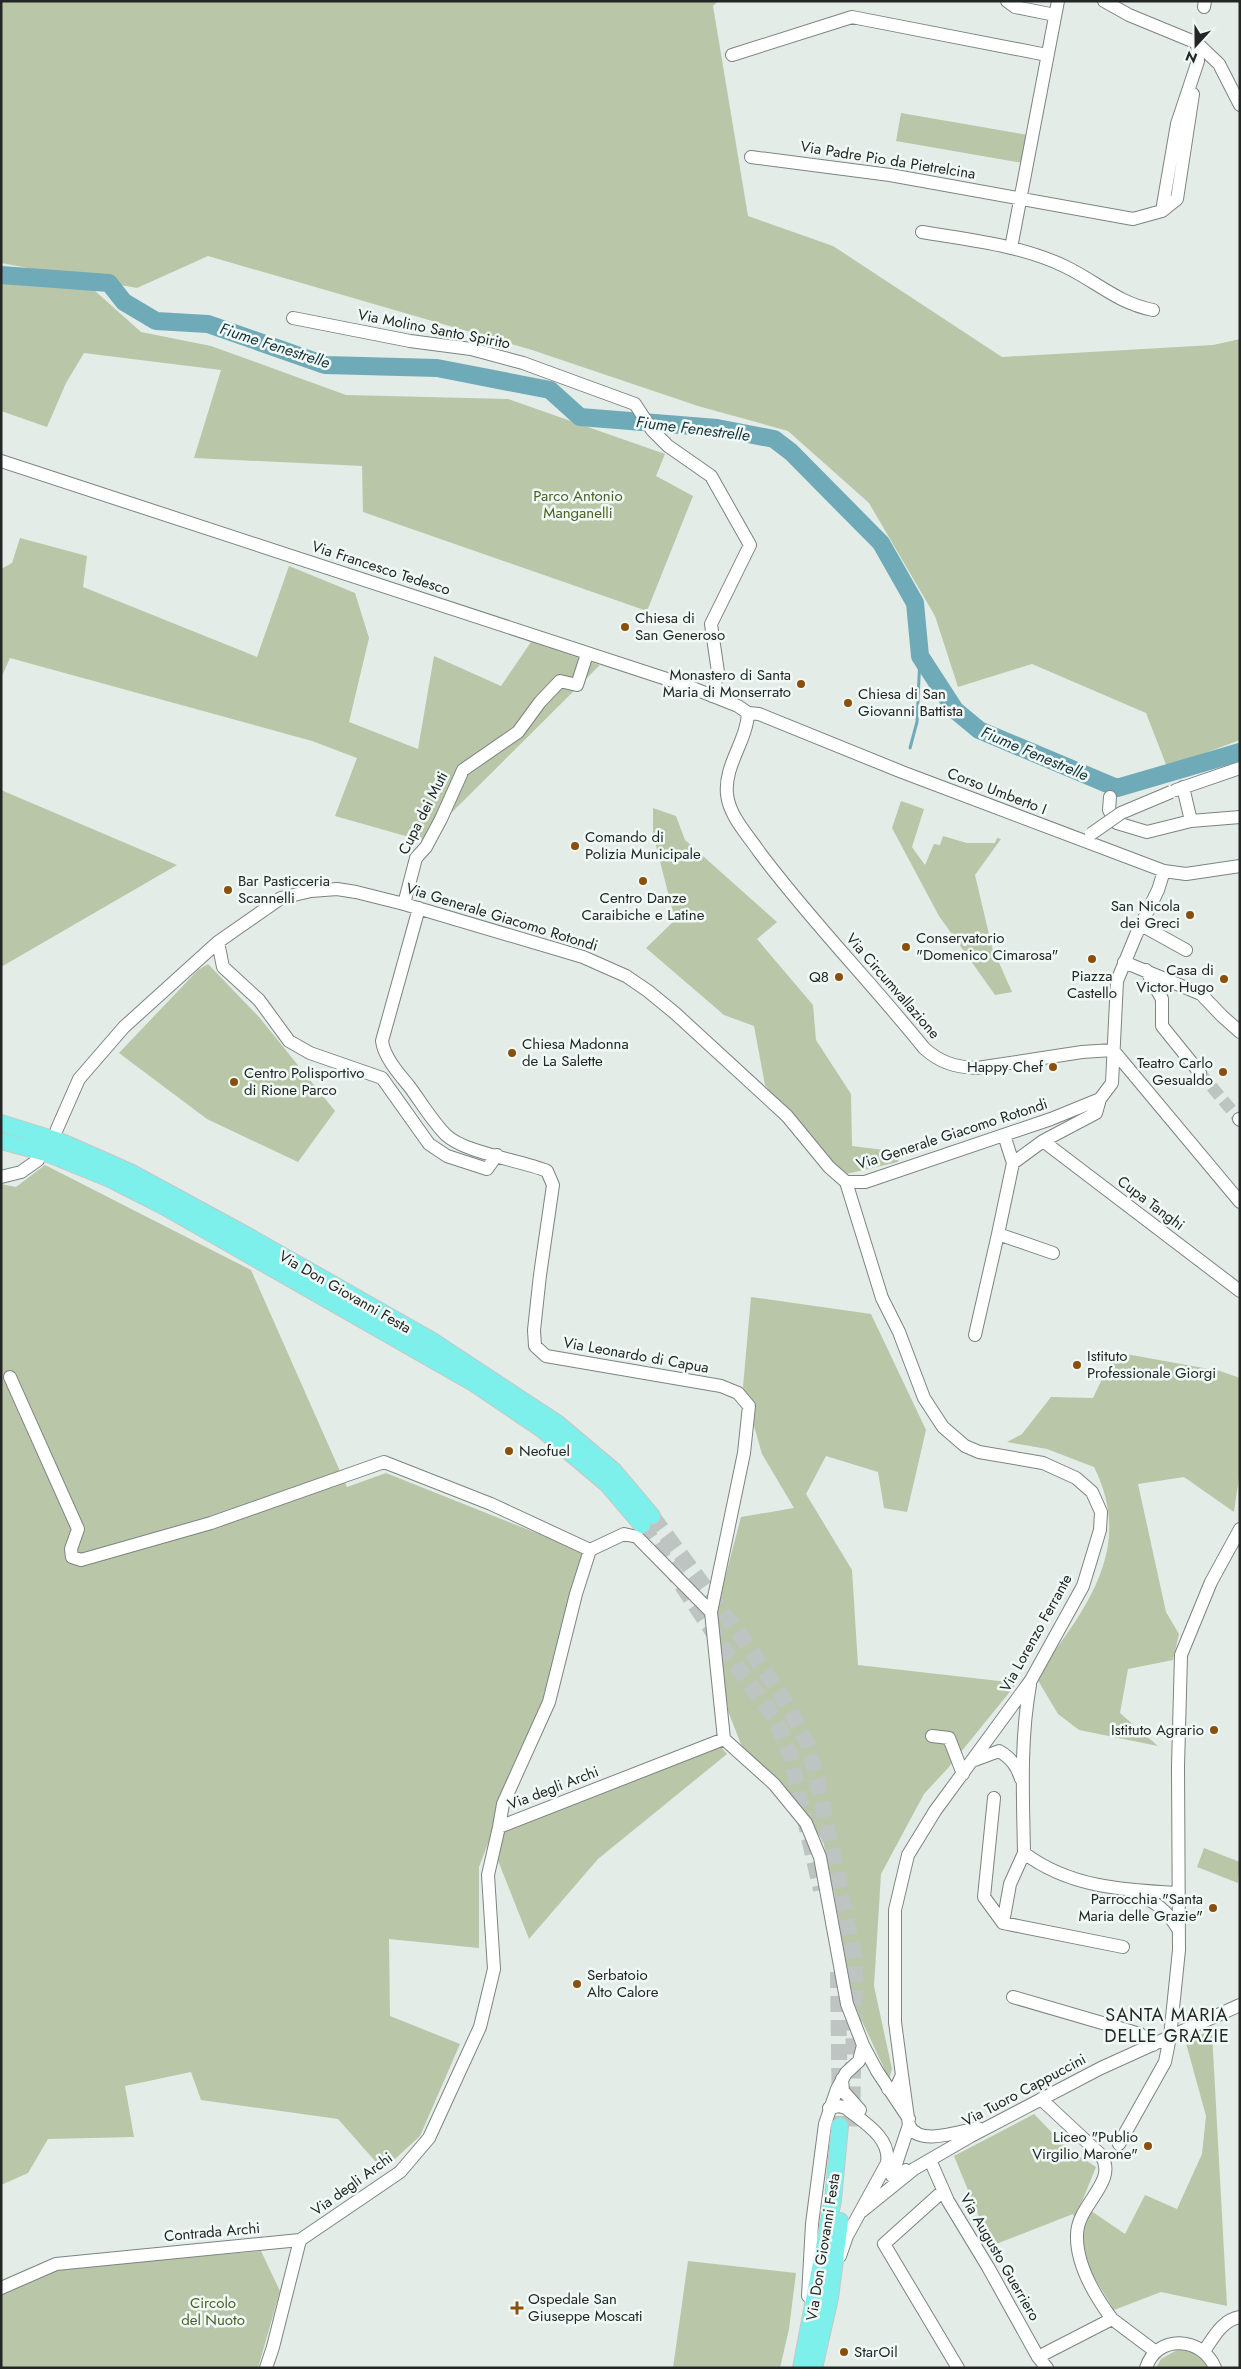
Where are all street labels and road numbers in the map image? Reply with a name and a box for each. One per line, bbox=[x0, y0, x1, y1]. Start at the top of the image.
street label: Via Padre Pio da Pietrelcina bbox=[799, 135, 977, 185]
street label: Via Molino Santo Spirito bbox=[356, 303, 512, 355]
street label: Via Francesco Tedesco bbox=[309, 535, 453, 601]
street label: Corso Umberto I bbox=[944, 762, 1050, 820]
street label: Cupa dei Muti bbox=[393, 768, 453, 858]
street label: Via Generale Giacomo Rotondi bbox=[403, 877, 601, 957]
street label: Via Circumvallazione bbox=[841, 928, 945, 1044]
street label: Via Generale Giacomo Rotondi bbox=[854, 1093, 1050, 1175]
street label: Cupa Tanghi bbox=[1113, 1170, 1189, 1236]
street label: Via Don Giovanni Festa bbox=[275, 1245, 415, 1339]
street label: Via Leonardo di Capua bbox=[561, 1331, 711, 1379]
street label: Via Lorenzo Ferrante bbox=[994, 1570, 1078, 1696]
street label: Via degli Archi bbox=[504, 1761, 602, 1815]
street label: Via Tuoro Cappuccini bbox=[958, 2048, 1090, 2132]
street label: Via degli Archi bbox=[307, 2147, 397, 2221]
street label: Via Don Giovanni Festa bbox=[800, 2172, 846, 2322]
street label: Via Augusto Guerriero bbox=[954, 2189, 1046, 2325]
street label: Contrada Archi bbox=[163, 2217, 261, 2247]

